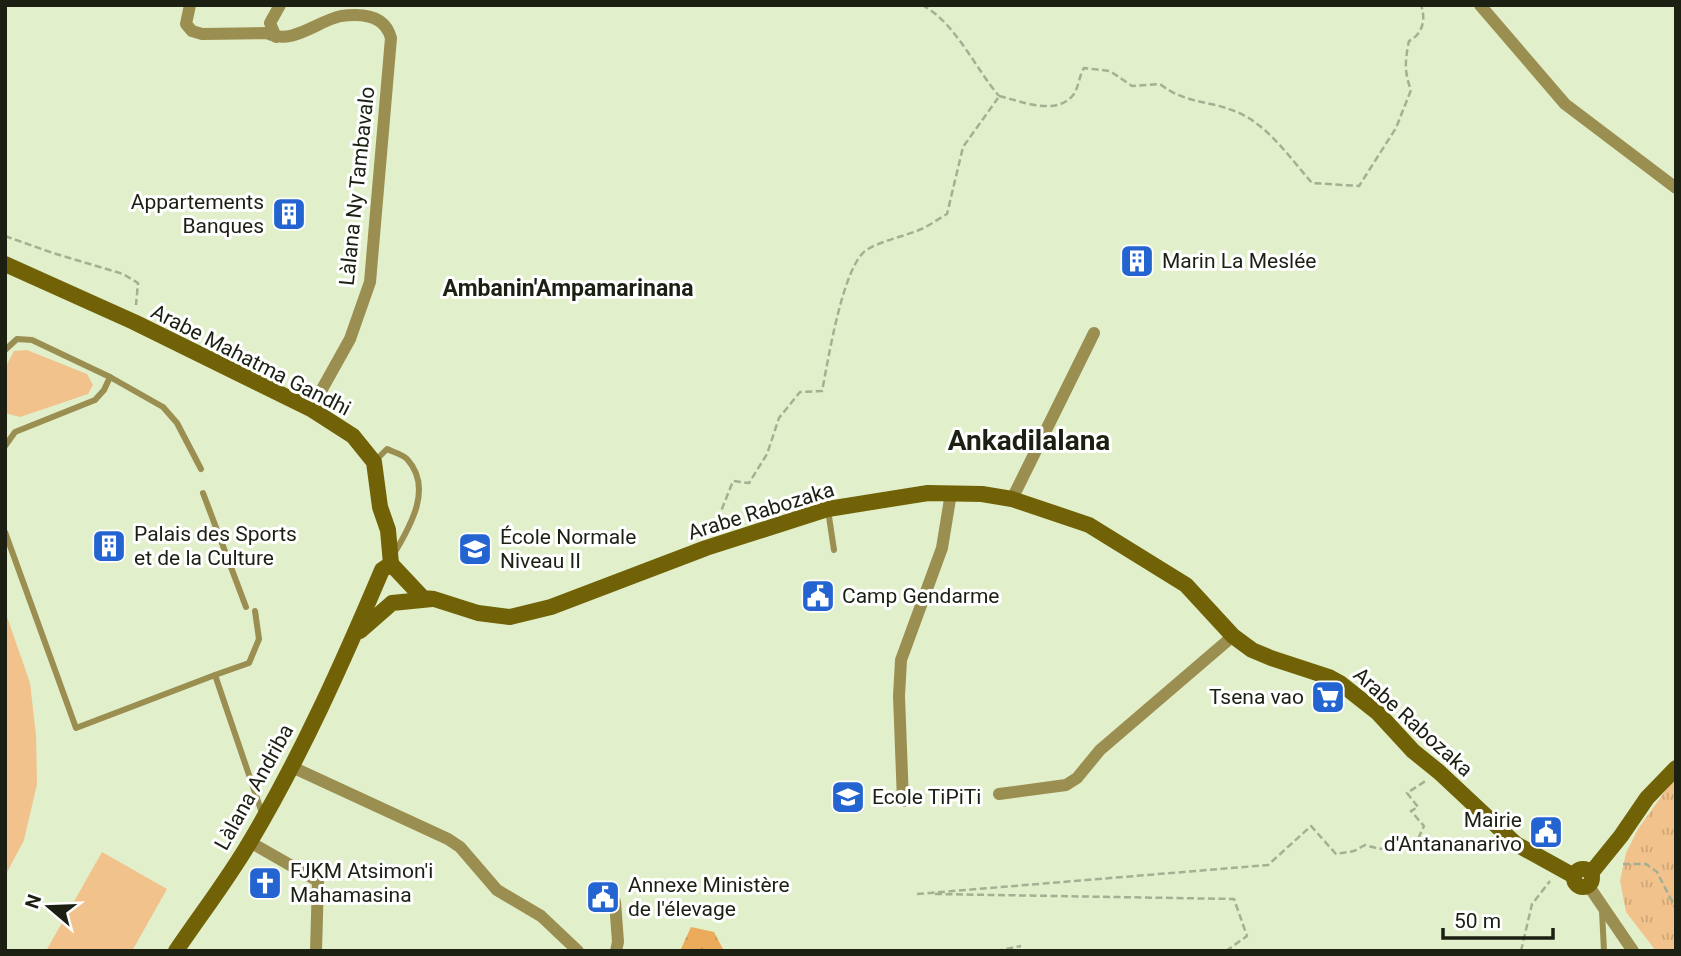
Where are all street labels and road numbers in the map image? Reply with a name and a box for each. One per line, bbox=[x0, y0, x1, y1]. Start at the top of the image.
street label: Làlana Ny Tambavalo bbox=[335, 85, 379, 287]
street label: Arabe Mahatma Gandhi bbox=[147, 299, 355, 421]
street label: Arabe Rabozaka bbox=[685, 477, 837, 545]
street label: Arabe Rabozaka bbox=[1349, 662, 1477, 782]
street label: Làlana Andriba bbox=[210, 720, 298, 854]

